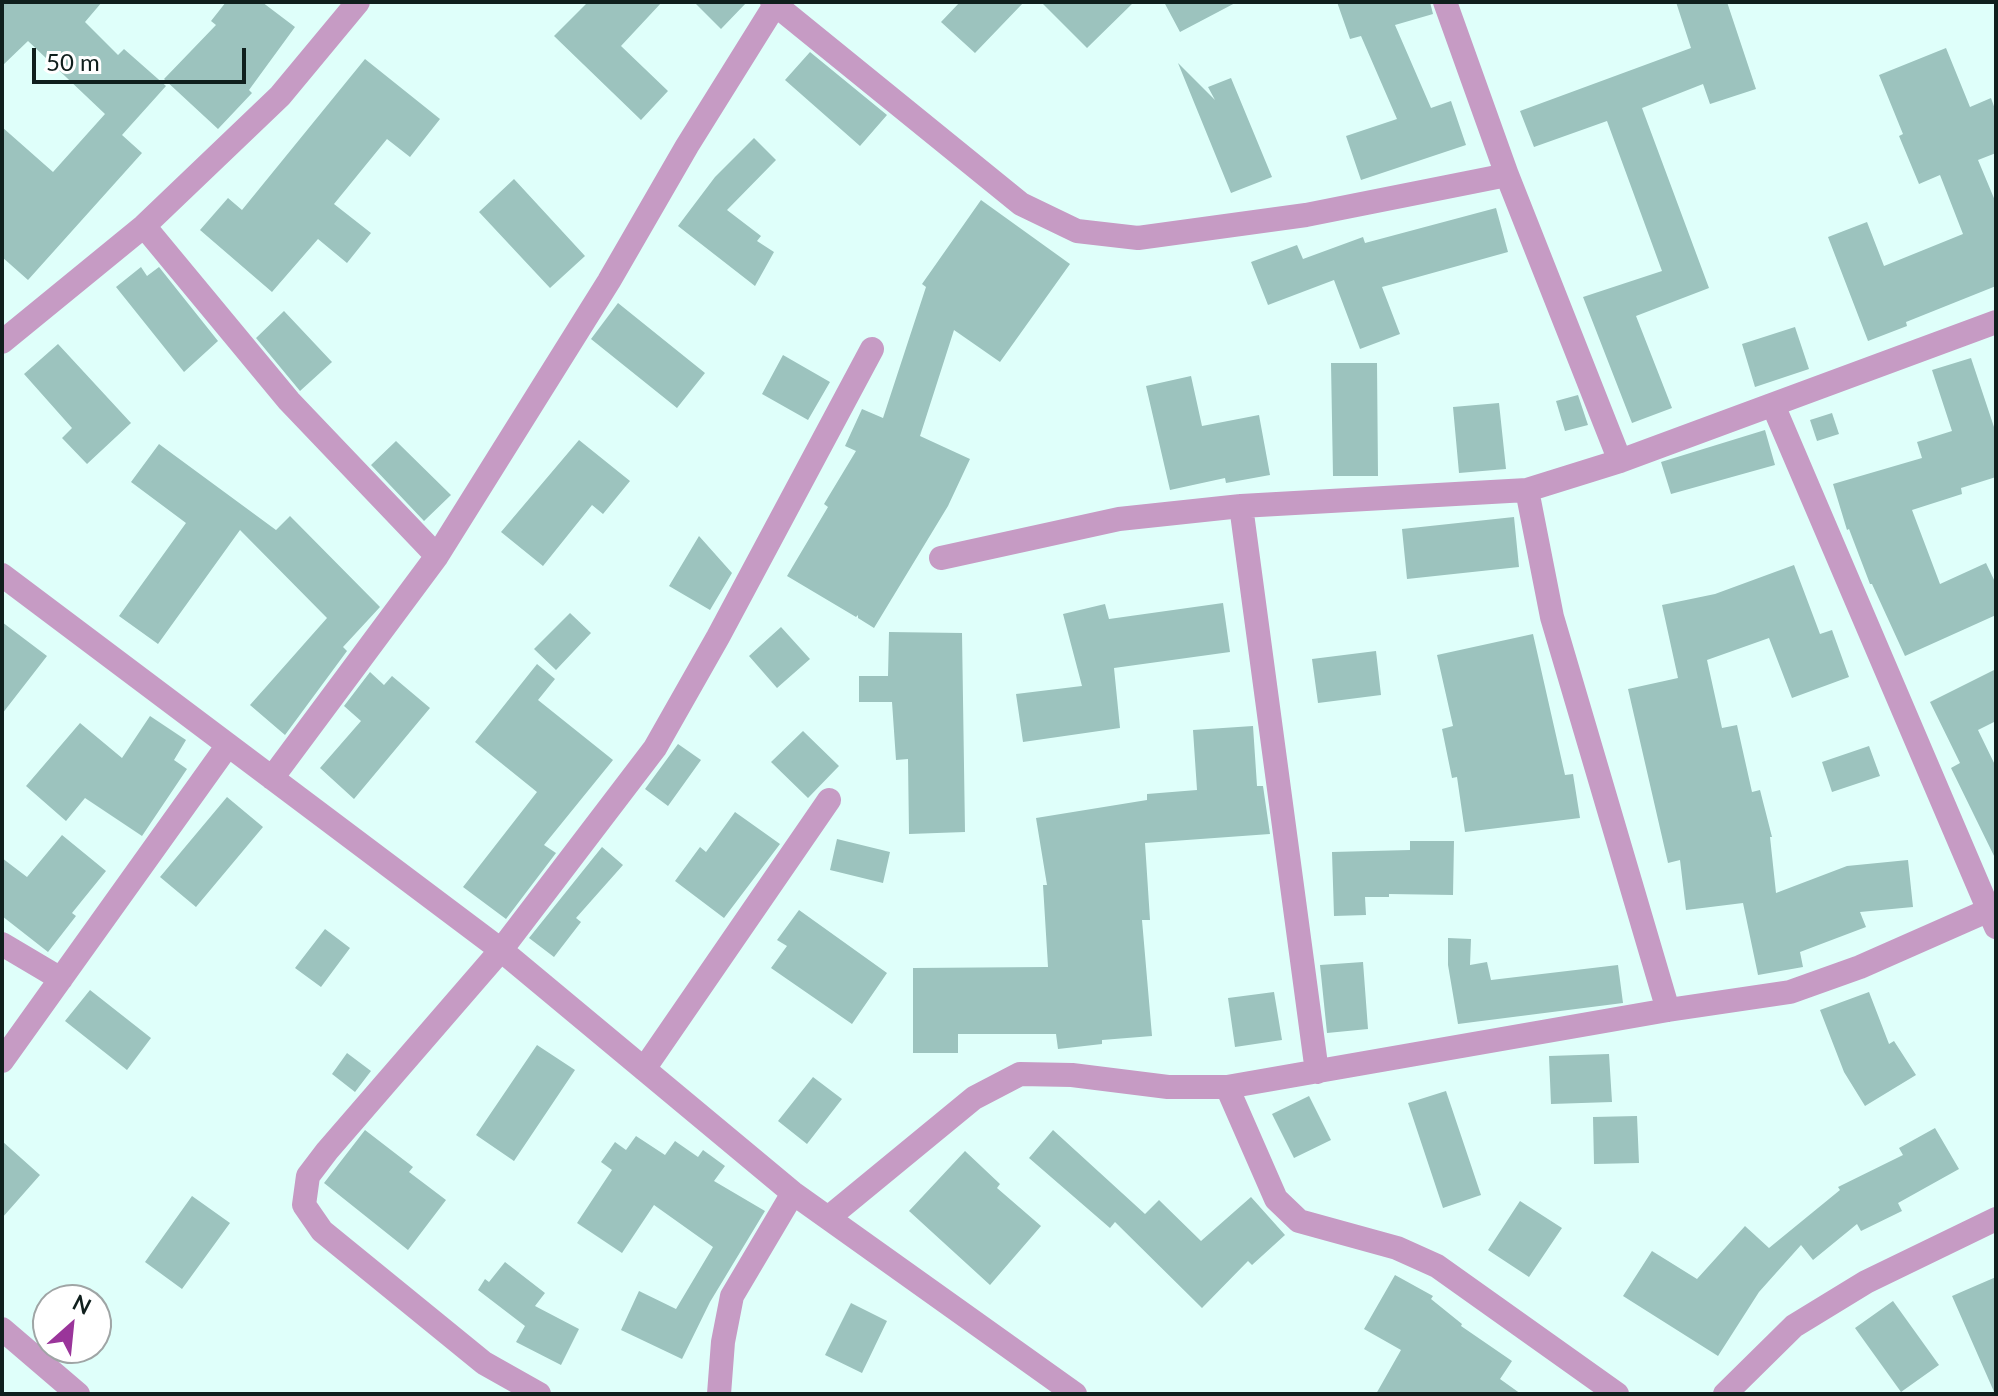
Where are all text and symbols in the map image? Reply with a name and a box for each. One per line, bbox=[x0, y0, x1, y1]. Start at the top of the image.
scale bar bbox=[36, 32, 250, 82]
text: 50 m bbox=[46, 47, 100, 76]
north arrow bbox=[32, 1284, 112, 1364]
text: N bbox=[69, 1288, 96, 1320]

